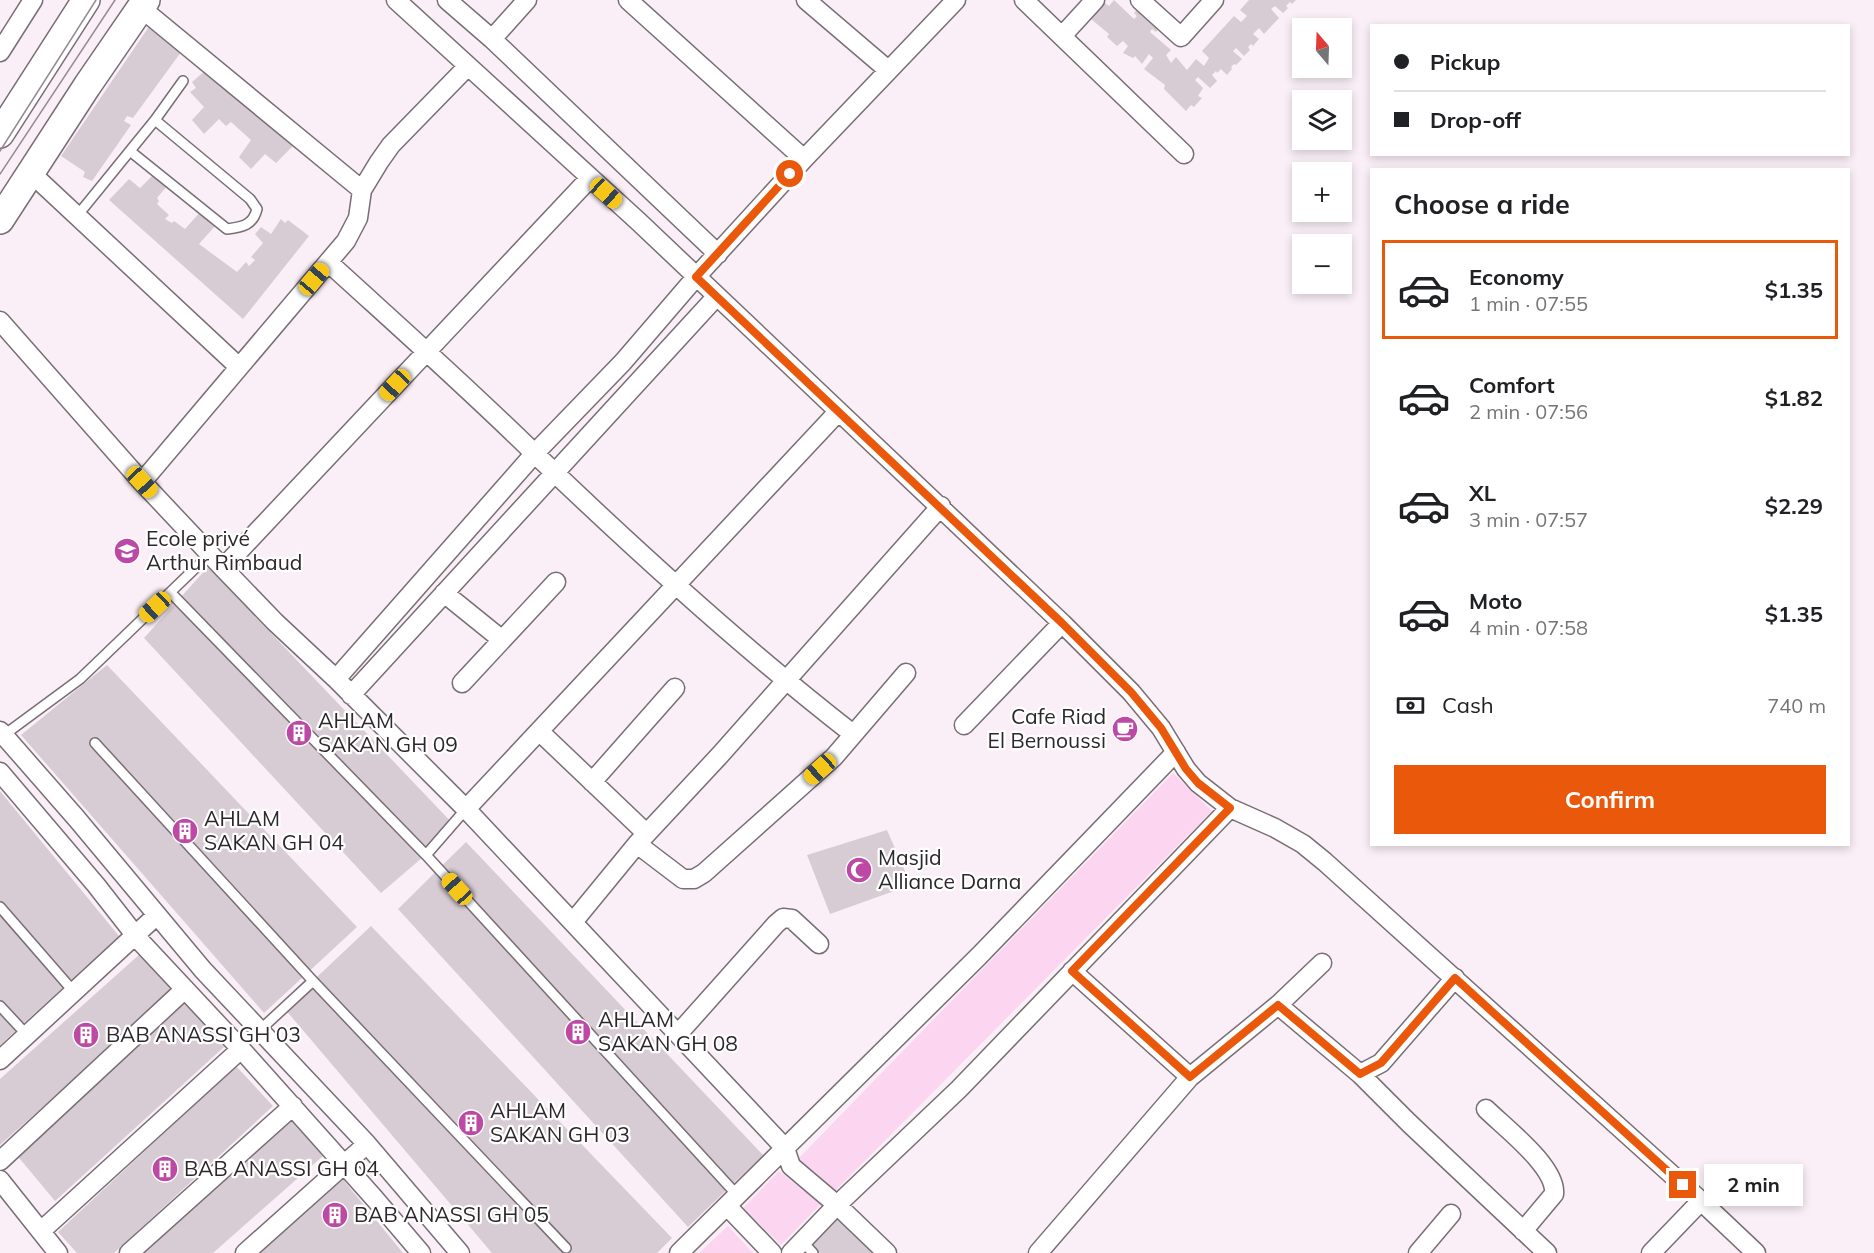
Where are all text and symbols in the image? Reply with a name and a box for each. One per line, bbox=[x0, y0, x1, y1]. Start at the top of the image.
north arrow bbox=[1292, 18, 1352, 78]
map controls bbox=[1292, 18, 1352, 294]
text: Pickup bbox=[1430, 48, 1500, 76]
button: layers bbox=[1292, 90, 1352, 150]
text: Drop-off bbox=[1430, 106, 1521, 134]
route start bbox=[776, 160, 803, 187]
button: + bbox=[1292, 162, 1352, 222]
car bbox=[587, 174, 625, 212]
text: Choose a ride bbox=[1394, 187, 1570, 221]
button: − bbox=[1292, 234, 1352, 294]
car bbox=[296, 259, 332, 299]
icon: car bbox=[1397, 263, 1451, 317]
text: Economy bbox=[1469, 263, 1564, 291]
text: $1.35 bbox=[1765, 276, 1823, 304]
text: 1 min · 07:55 bbox=[1469, 291, 1588, 316]
car bbox=[376, 366, 414, 404]
icon: car bbox=[1397, 371, 1451, 425]
text: Comfort bbox=[1469, 371, 1555, 399]
text: $1.82 bbox=[1765, 384, 1823, 412]
text: 2 min · 07:56 bbox=[1469, 399, 1588, 424]
car bbox=[123, 463, 161, 501]
icon: car bbox=[1397, 479, 1451, 533]
text: XL bbox=[1469, 479, 1496, 507]
text: $2.29 bbox=[1765, 492, 1823, 520]
text: 3 min · 07:57 bbox=[1469, 507, 1588, 532]
place label: Ecole privé Arthur Rimbaud bbox=[146, 525, 302, 575]
school or university icon: Ecole privé Arthur Rimbaud bbox=[112, 536, 142, 566]
icon: car bbox=[1397, 587, 1451, 641]
text: Moto bbox=[1469, 587, 1522, 615]
car bbox=[136, 588, 174, 626]
text: $1.35 bbox=[1765, 600, 1823, 628]
text: 4 min · 07:58 bbox=[1469, 615, 1588, 640]
icon: cash bbox=[1394, 689, 1427, 722]
text: Cash bbox=[1442, 691, 1494, 719]
text: 740 m bbox=[1767, 693, 1826, 718]
place label: Cafe Riad El Bernoussi bbox=[988, 703, 1106, 753]
place label: AHLAM SAKAN GH 09 bbox=[318, 707, 458, 757]
cafe icon: Cafe Riad El Bernoussi bbox=[1110, 714, 1140, 744]
building icon: AHLAM SAKAN GH 09 bbox=[284, 718, 314, 748]
car bbox=[801, 750, 839, 788]
button: Confirm bbox=[1394, 765, 1826, 834]
place label: AHLAM SAKAN GH 04 bbox=[204, 805, 344, 855]
building icon: AHLAM SAKAN GH 04 bbox=[170, 816, 200, 846]
place label: Masjid Alliance Darna bbox=[878, 844, 1021, 894]
mosque icon: Masjid Alliance Darna bbox=[844, 855, 874, 885]
car bbox=[438, 870, 476, 908]
place label: AHLAM SAKAN GH 08 bbox=[598, 1006, 738, 1056]
building icon: AHLAM SAKAN GH 08 bbox=[563, 1017, 593, 1047]
building icon: BAB ANASSI GH 03 bbox=[71, 1020, 101, 1050]
place label: BAB ANASSI GH 03 bbox=[106, 1021, 301, 1047]
place label: AHLAM SAKAN GH 03 bbox=[490, 1097, 630, 1147]
building icon: AHLAM SAKAN GH 03 bbox=[456, 1108, 486, 1138]
building icon: BAB ANASSI GH 04 bbox=[150, 1154, 180, 1184]
place label: BAB ANASSI GH 04 bbox=[184, 1155, 379, 1181]
callout: 2 min bbox=[1704, 1164, 1803, 1206]
route end bbox=[1669, 1171, 1696, 1198]
text: 2 min bbox=[1727, 1172, 1780, 1197]
building icon: BAB ANASSI GH 05 bbox=[320, 1200, 350, 1230]
place label: BAB ANASSI GH 05 bbox=[354, 1201, 549, 1227]

